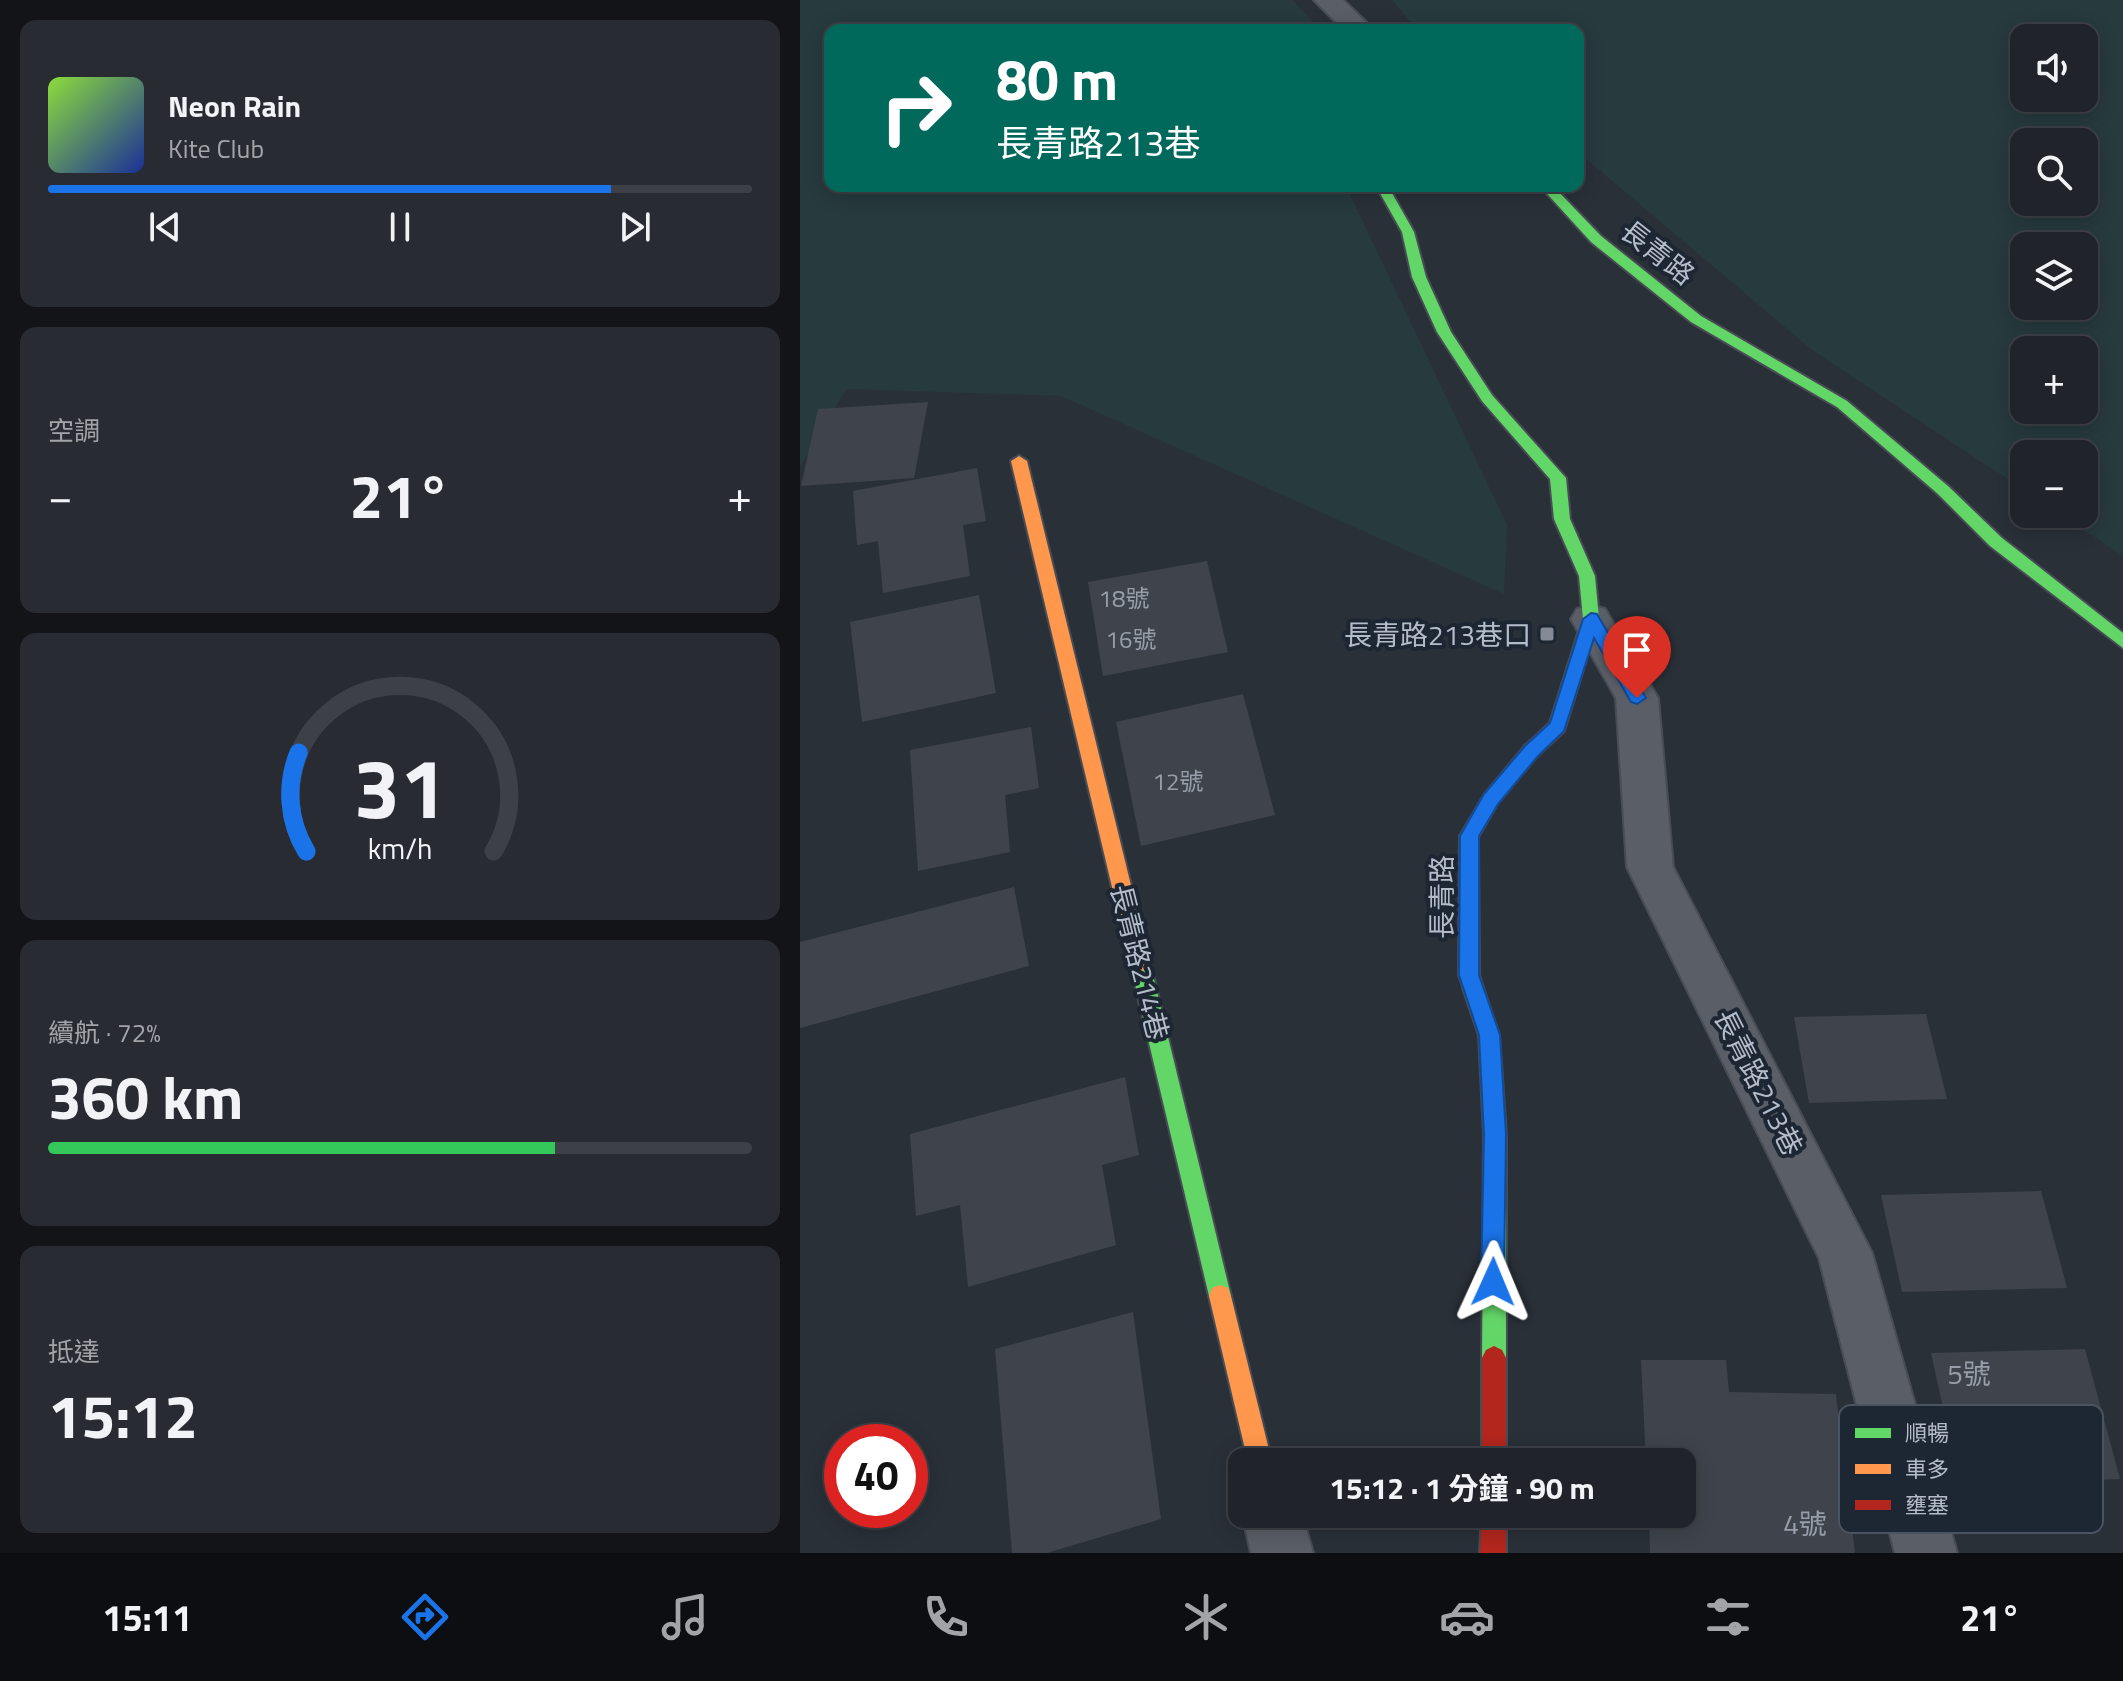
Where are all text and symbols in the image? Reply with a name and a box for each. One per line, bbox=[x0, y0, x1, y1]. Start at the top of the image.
map controls bbox=[2010, 24, 2098, 528]
button: sound bbox=[2010, 24, 2098, 112]
text: 80 m bbox=[996, 37, 1118, 122]
icon: right bbox=[864, 56, 968, 160]
text: Neon Rain bbox=[168, 83, 301, 129]
text: 長青路213巷 bbox=[996, 115, 1200, 170]
button: search bbox=[2010, 128, 2098, 216]
text: Kite Club bbox=[168, 129, 264, 168]
icon: previous bbox=[143, 205, 187, 249]
icon: pause bbox=[378, 205, 422, 249]
icon: next bbox=[613, 205, 657, 249]
street label: 長青路 bbox=[1612, 209, 1704, 295]
button: layers bbox=[2010, 232, 2098, 320]
button: + bbox=[2010, 336, 2098, 424]
text: 空調 bbox=[48, 411, 100, 450]
button: − bbox=[2010, 440, 2098, 528]
text: 21° bbox=[350, 450, 450, 541]
text: − bbox=[48, 462, 73, 529]
text: + bbox=[727, 462, 752, 529]
house number: 18號 bbox=[1099, 580, 1149, 616]
place label: 長青路213巷口 bbox=[1344, 613, 1531, 656]
pin bbox=[1603, 616, 1671, 698]
house number: 16號 bbox=[1106, 621, 1156, 657]
marker: 長青路213巷口 bbox=[1538, 625, 1556, 643]
icon: arrive bbox=[1615, 628, 1659, 672]
text: 31 bbox=[353, 724, 447, 850]
house number: 12號 bbox=[1153, 763, 1203, 799]
text: km/h bbox=[368, 828, 432, 871]
street label: 長青路 bbox=[1420, 855, 1463, 939]
street label: 長青路214巷 bbox=[1100, 880, 1180, 1044]
street label: 長青路213巷 bbox=[1704, 1001, 1814, 1163]
text: 續航 · 72% bbox=[48, 1013, 161, 1052]
text: 360 km bbox=[48, 1051, 243, 1142]
position arrow bbox=[1451, 1240, 1535, 1324]
text: 抵達 bbox=[48, 1332, 100, 1371]
house number: 5號 bbox=[1947, 1352, 1991, 1395]
text: 15:12 bbox=[48, 1370, 198, 1461]
legend bbox=[1839, 1405, 2103, 1533]
text: 順暢 bbox=[1905, 1416, 1949, 1450]
speed limit sign: 40 bbox=[824, 1424, 928, 1528]
text: 車多 bbox=[1905, 1452, 1949, 1486]
text: 15:12 · 1 分鐘 · 90 m bbox=[1329, 1465, 1595, 1511]
text: 壅塞 bbox=[1905, 1488, 1949, 1522]
house number: 4號 bbox=[1783, 1502, 1827, 1545]
icon: directions bbox=[397, 1589, 453, 1645]
icon: music bbox=[657, 1589, 713, 1645]
icon: phone bbox=[918, 1589, 974, 1645]
icon: climate bbox=[1178, 1589, 1234, 1645]
icon: car bbox=[1439, 1589, 1495, 1645]
icon: filters bbox=[1700, 1589, 1756, 1645]
text: 15:11 bbox=[102, 1590, 192, 1645]
text: 21° bbox=[1960, 1590, 2021, 1645]

